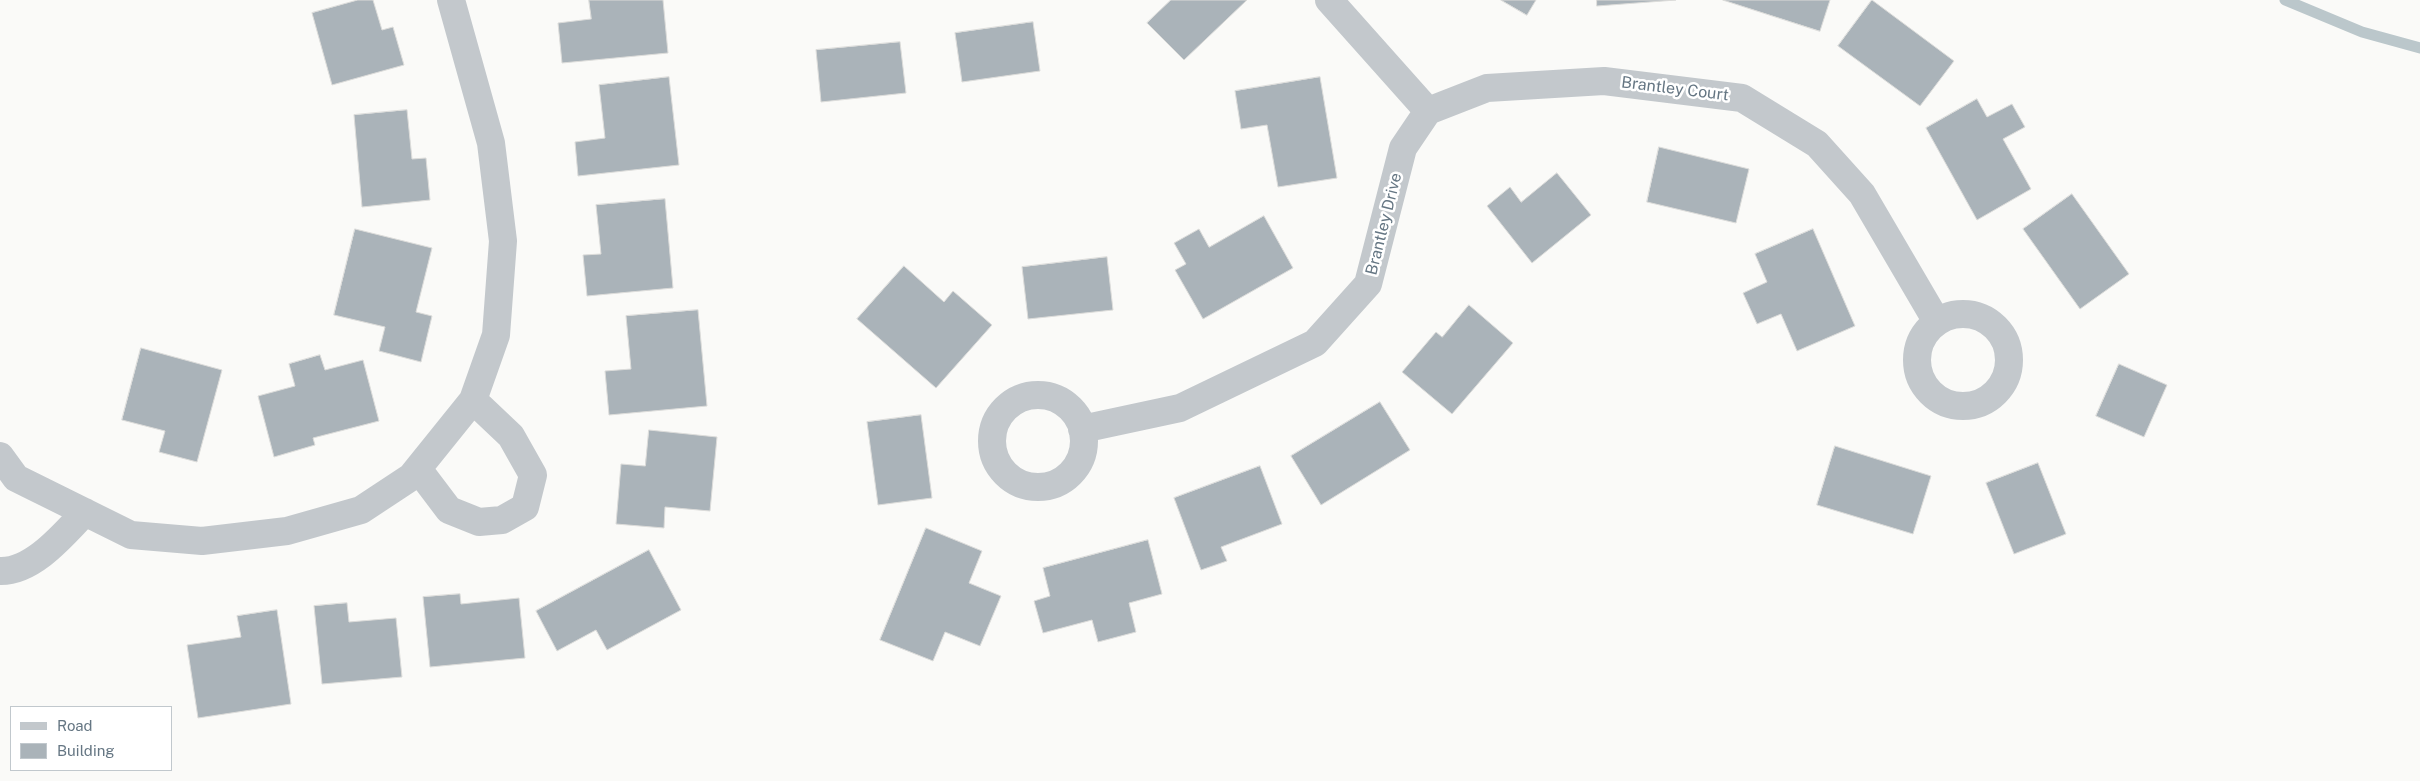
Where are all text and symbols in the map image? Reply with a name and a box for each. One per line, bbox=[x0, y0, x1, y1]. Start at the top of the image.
street label: Brantley Court bbox=[1620, 73, 1730, 105]
street label: Brantley Drive bbox=[1362, 171, 1406, 277]
legend bbox=[10, 706, 172, 771]
text: Road bbox=[57, 717, 93, 734]
text: Building bbox=[57, 742, 115, 759]

